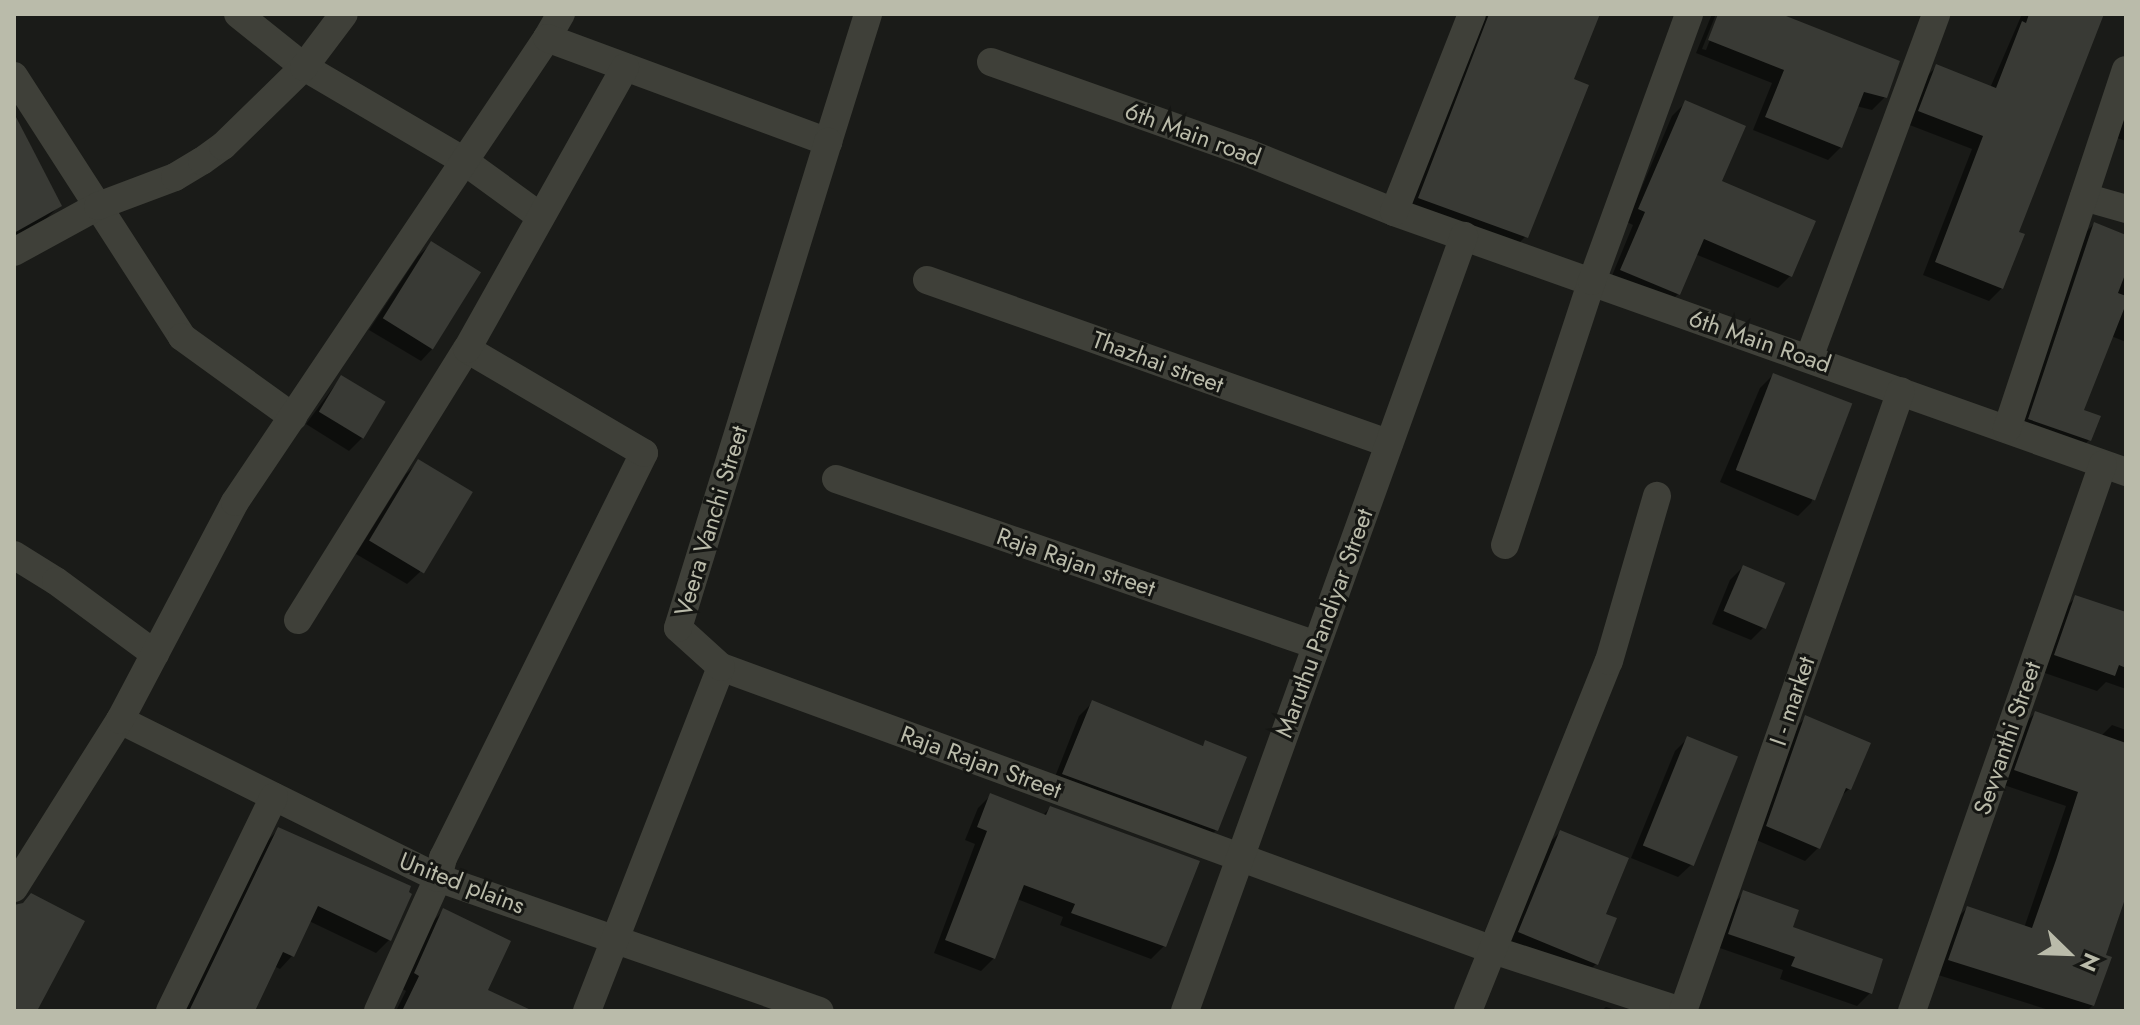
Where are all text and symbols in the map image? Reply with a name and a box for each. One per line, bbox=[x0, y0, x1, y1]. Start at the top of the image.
street label: 6th Main road bbox=[1121, 96, 1265, 172]
street label: 6th Main Road bbox=[1685, 303, 1835, 379]
street label: Thazhai street bbox=[1088, 325, 1228, 399]
street label: Veera Vanchi Street bbox=[668, 422, 754, 620]
street label: Maruthu Pandiyar Street bbox=[1269, 505, 1379, 741]
street label: Raja Rajan street bbox=[993, 521, 1159, 603]
street label: I - market bbox=[1763, 653, 1821, 749]
street label: Sevvanthi Street bbox=[1967, 658, 2047, 818]
street label: Raja Rajan Street bbox=[897, 720, 1065, 804]
street label: United plains bbox=[395, 846, 529, 920]
north arrow bbox=[2028, 913, 2108, 993]
text: N bbox=[2072, 948, 2108, 977]

